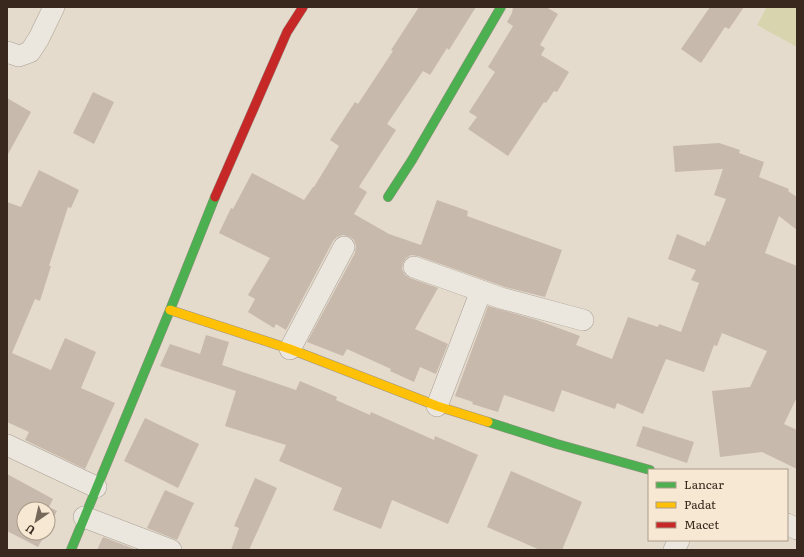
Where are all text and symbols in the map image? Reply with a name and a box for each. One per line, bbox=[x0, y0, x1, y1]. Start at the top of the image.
legend bbox=[648, 469, 788, 541]
text: Lancar bbox=[684, 475, 724, 493]
text: Padat bbox=[684, 495, 716, 513]
north arrow bbox=[16, 501, 56, 541]
text: Macet bbox=[684, 515, 719, 533]
text: U bbox=[22, 521, 38, 539]

